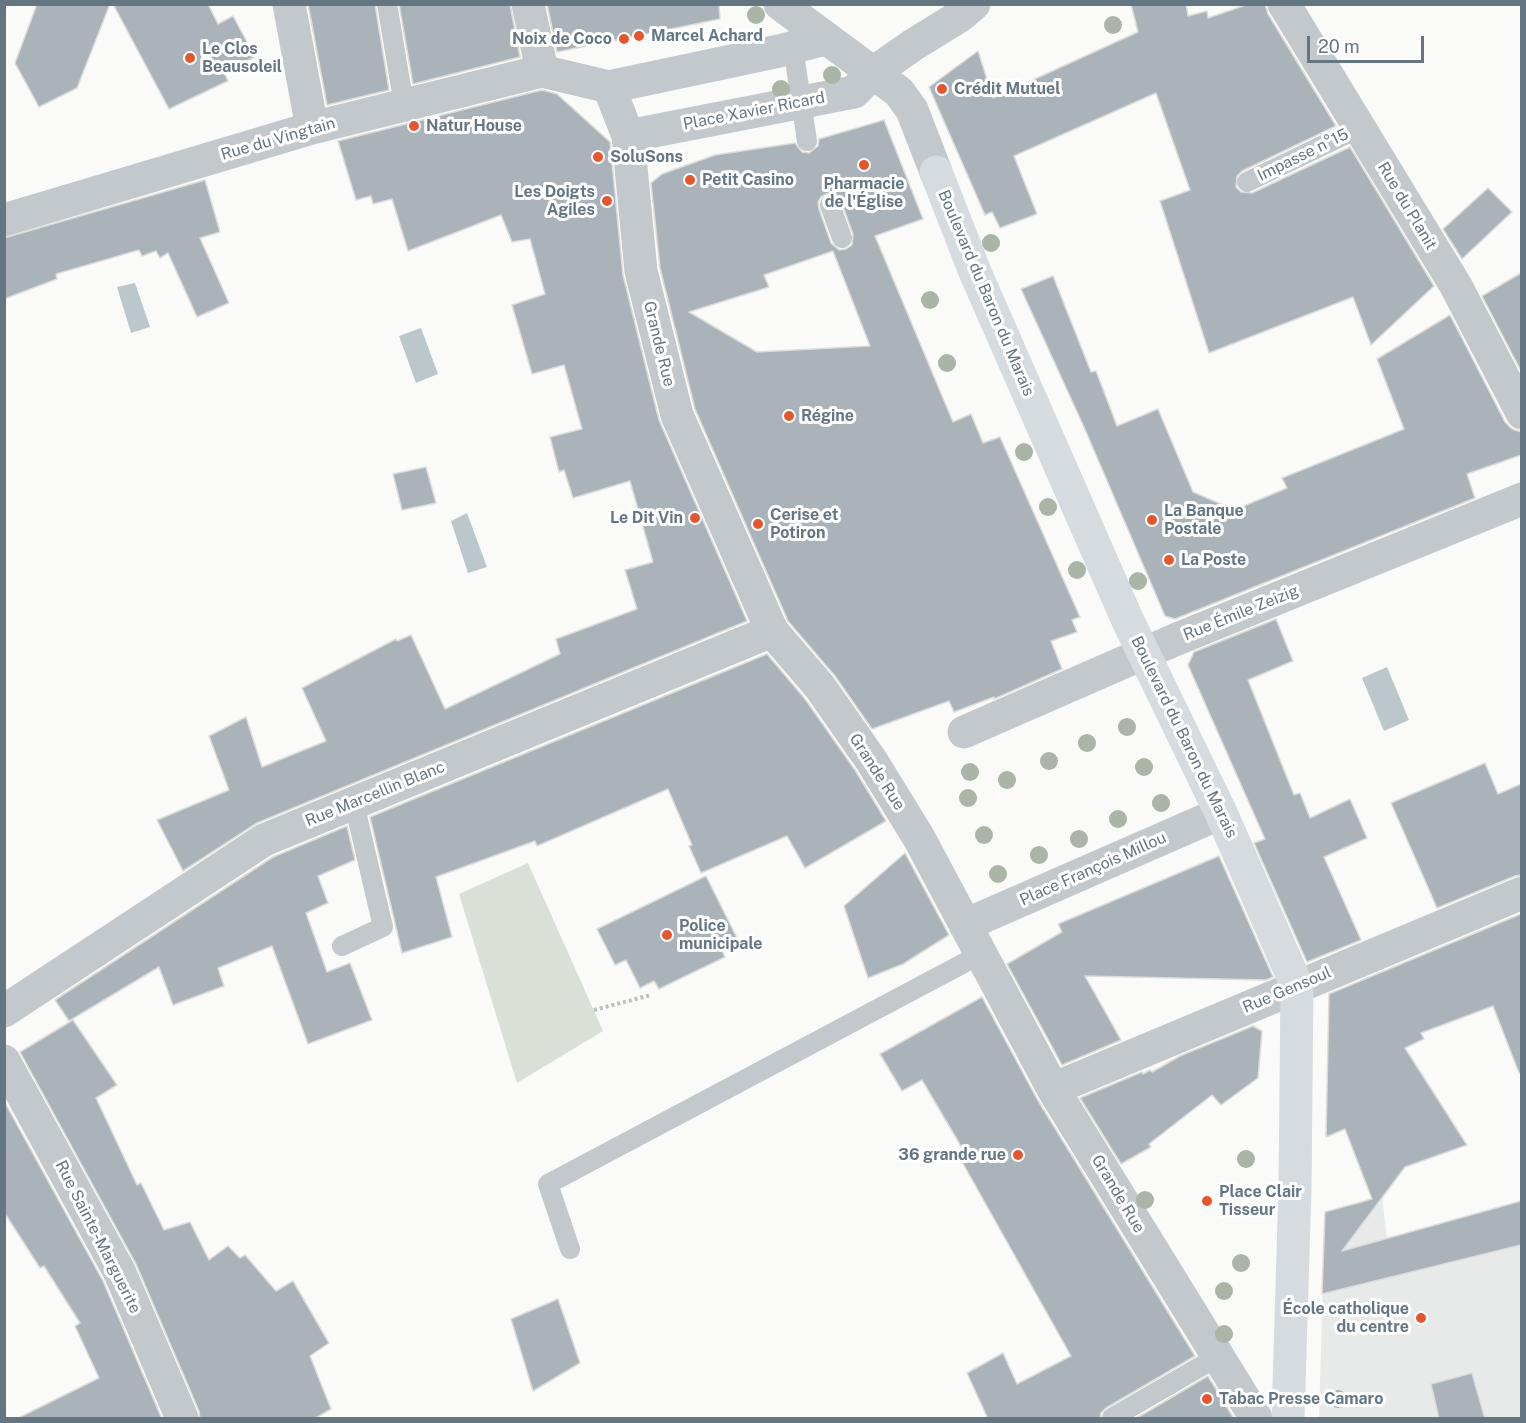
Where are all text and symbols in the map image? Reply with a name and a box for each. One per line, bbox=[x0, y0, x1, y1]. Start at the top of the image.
scale bar bbox=[1310, 24, 1427, 62]
place label: Marcel Achard bbox=[651, 26, 763, 46]
place label: Noix de Coco bbox=[512, 29, 612, 49]
marker: Marcel Achard bbox=[632, 29, 646, 43]
marker: Noix de Coco bbox=[617, 32, 631, 46]
text: 20 m bbox=[1318, 36, 1360, 57]
place label: Le Clos Beausoleil bbox=[202, 39, 282, 77]
marker: Le Clos Beausoleil bbox=[183, 51, 197, 65]
place label: Crédit Mutuel bbox=[954, 79, 1060, 99]
marker: Crédit Mutuel bbox=[935, 82, 949, 96]
street label: Place Xavier Ricard bbox=[682, 88, 826, 134]
street label: Rue du Vingtain bbox=[219, 114, 337, 164]
place label: Natur House bbox=[426, 116, 522, 136]
marker: Natur House bbox=[407, 119, 421, 133]
street label: Impasse n°15 bbox=[1254, 125, 1352, 185]
place label: SoluSons bbox=[610, 147, 683, 167]
marker: SoluSons bbox=[591, 150, 605, 164]
marker: Pharmacie de l'Église bbox=[857, 158, 871, 172]
street label: Rue du Planit bbox=[1373, 159, 1441, 253]
place label: Petit Casino bbox=[702, 170, 794, 190]
marker: Petit Casino bbox=[683, 173, 697, 187]
place label: Pharmacie de l'Église bbox=[823, 174, 905, 212]
place label: Les Doigts Agiles bbox=[514, 182, 595, 220]
street label: Boulevard du Baron du Marais bbox=[934, 187, 1038, 399]
marker: Les Doigts Agiles bbox=[600, 194, 614, 208]
street label: Grande Rue bbox=[639, 299, 679, 389]
place label: Régine bbox=[801, 406, 854, 426]
marker: Régine bbox=[782, 409, 796, 423]
place label: La Banque Postale bbox=[1164, 501, 1244, 539]
place label: Cerise et Potiron bbox=[770, 505, 838, 543]
place label: Le Dit Vin bbox=[610, 508, 683, 528]
marker: Le Dit Vin bbox=[688, 511, 702, 525]
marker: La Banque Postale bbox=[1145, 513, 1159, 527]
marker: Cerise et Potiron bbox=[751, 517, 765, 531]
place label: La Poste bbox=[1181, 550, 1246, 570]
marker: La Poste bbox=[1162, 553, 1176, 567]
street label: Rue Émile Zeizig bbox=[1181, 581, 1301, 645]
street label: Boulevard du Baron du Marais bbox=[1127, 633, 1241, 841]
street label: Grande Rue bbox=[845, 730, 909, 814]
street label: Rue Marcellin Blanc bbox=[303, 757, 447, 831]
street label: Place François Millou bbox=[1017, 828, 1169, 910]
place label: Police municipale bbox=[679, 916, 762, 954]
marker: Police municipale bbox=[660, 928, 674, 942]
street label: Rue Gensoul bbox=[1240, 963, 1334, 1017]
place label: 36 grande rue bbox=[898, 1145, 1006, 1165]
marker: 36 grande rue bbox=[1011, 1148, 1025, 1162]
street label: Grande Rue bbox=[1087, 1152, 1149, 1236]
street label: Rue Sainte-Marguerite bbox=[51, 1157, 145, 1317]
place label: Place Clair Tisseur bbox=[1219, 1182, 1302, 1220]
marker: Place Clair Tisseur bbox=[1200, 1194, 1214, 1208]
place label: École catholique du centre bbox=[1283, 1299, 1409, 1337]
marker: École catholique du centre bbox=[1414, 1311, 1428, 1325]
place label: Tabac Presse Camaro bbox=[1219, 1389, 1383, 1409]
marker: Tabac Presse Camaro bbox=[1200, 1392, 1214, 1406]

